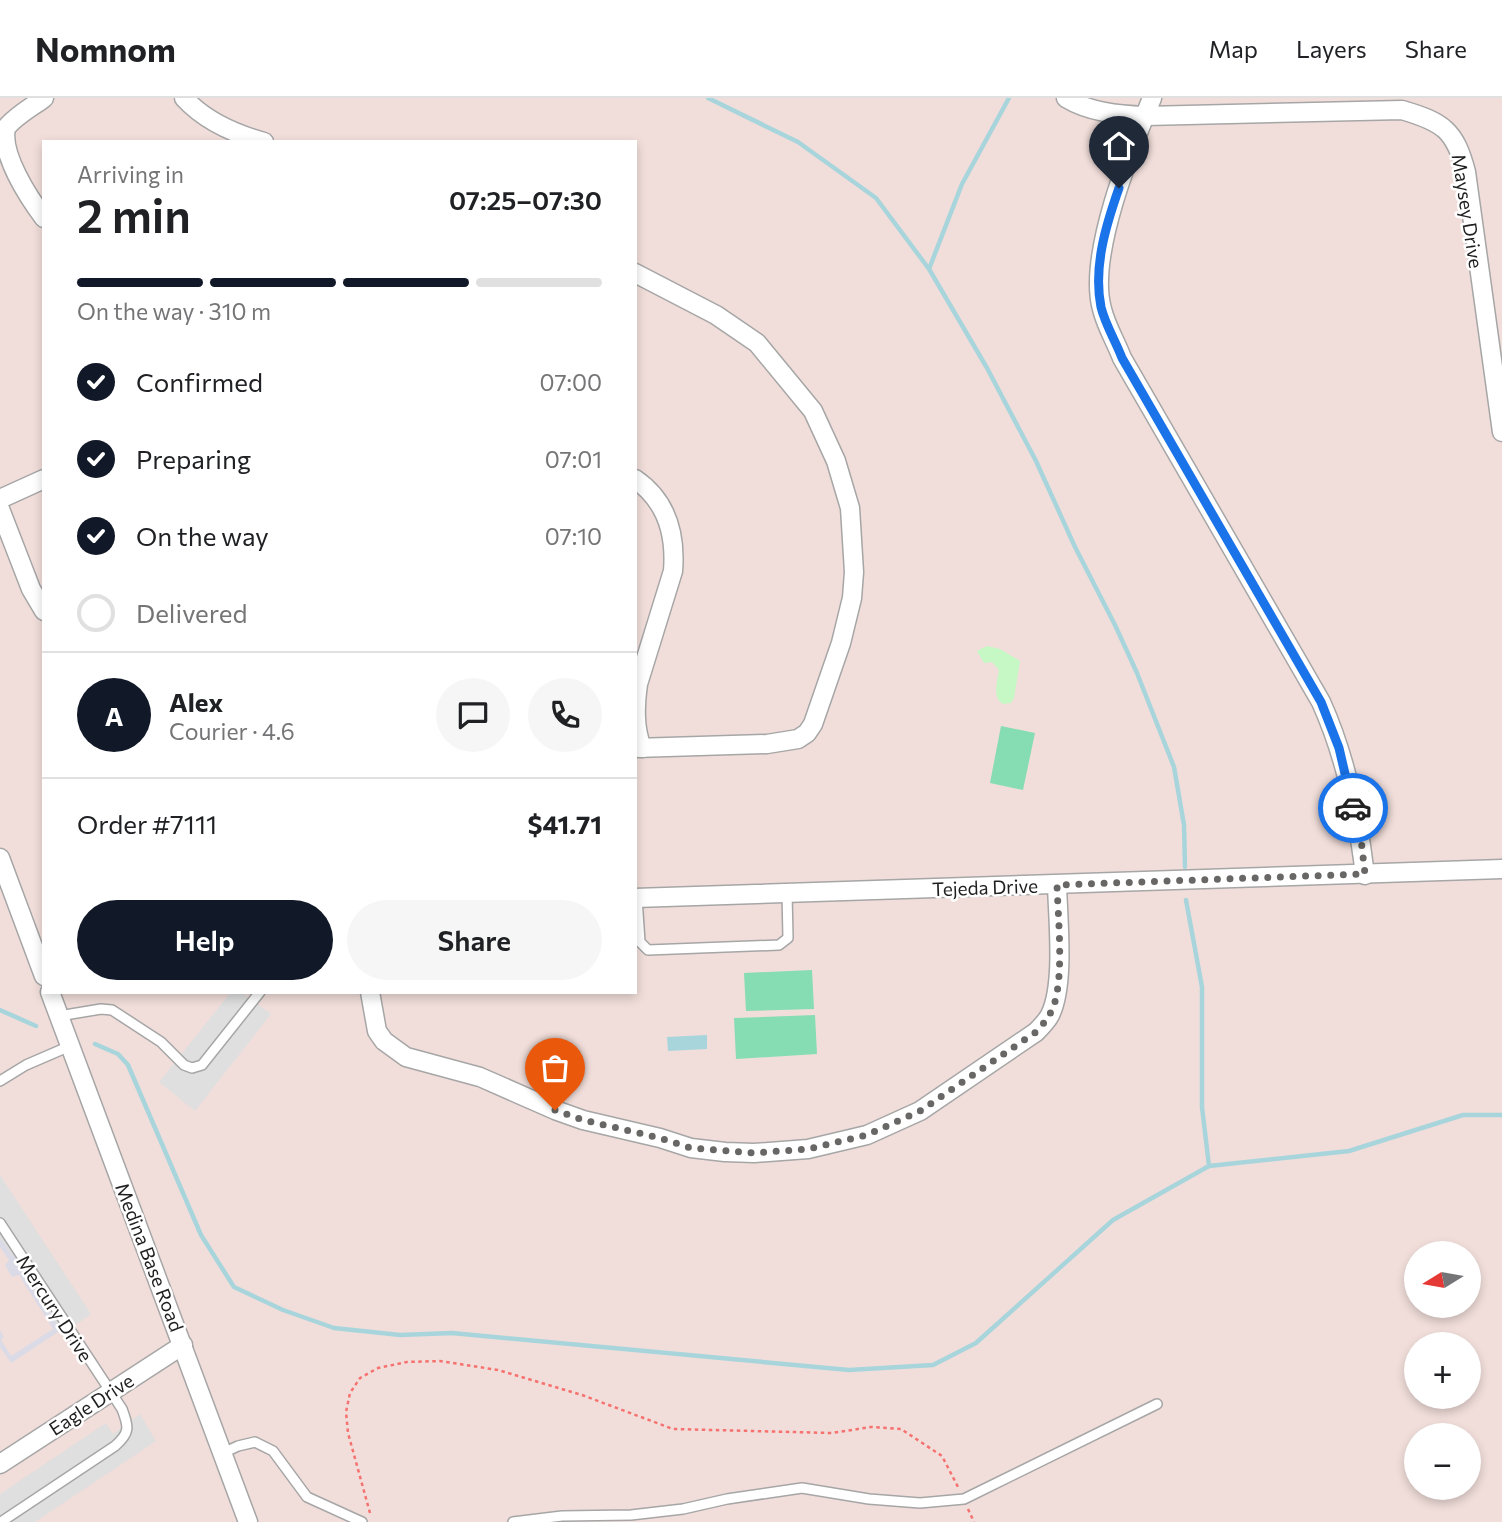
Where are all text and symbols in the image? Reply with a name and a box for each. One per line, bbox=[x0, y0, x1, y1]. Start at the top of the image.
text: Nomnom bbox=[35, 28, 176, 69]
text: Map bbox=[1209, 34, 1258, 63]
text: Layers bbox=[1296, 34, 1367, 63]
text: Share bbox=[1405, 34, 1467, 63]
pin bbox=[1089, 116, 1149, 188]
icon: home bbox=[1100, 127, 1138, 165]
street label: Maysey Drive bbox=[1448, 152, 1488, 270]
text: Arriving in bbox=[77, 160, 184, 188]
text: 07:25–07:30 bbox=[449, 184, 602, 215]
text: 2 min bbox=[77, 186, 191, 242]
text: On the way · 310 m bbox=[77, 297, 271, 325]
icon: check bbox=[77, 363, 115, 401]
text: Confirmed bbox=[136, 366, 263, 397]
text: 07:00 bbox=[540, 368, 602, 396]
icon: check bbox=[77, 440, 115, 478]
text: Preparing bbox=[136, 443, 251, 474]
text: 07:01 bbox=[545, 445, 602, 473]
icon: check bbox=[77, 517, 115, 555]
text: On the way bbox=[136, 520, 269, 551]
text: 07:10 bbox=[545, 522, 602, 550]
text: Delivered bbox=[136, 597, 247, 628]
button: chat bbox=[436, 678, 510, 752]
button: phone bbox=[528, 678, 602, 752]
text: Alex bbox=[169, 686, 223, 717]
text: A bbox=[105, 700, 123, 731]
text: Courier · 4.6 bbox=[169, 717, 295, 745]
courier bbox=[1318, 773, 1388, 843]
icon: car bbox=[1334, 789, 1372, 827]
text: Order #7111 bbox=[77, 808, 217, 839]
text: $41.71 bbox=[527, 808, 602, 839]
street label: Tejeda Drive bbox=[932, 874, 1038, 900]
button: Help bbox=[77, 900, 333, 980]
button: Share bbox=[347, 900, 602, 980]
pin bbox=[525, 1038, 585, 1110]
icon: bag bbox=[536, 1049, 574, 1087]
street label: Medina Base Road bbox=[111, 1179, 189, 1335]
north arrow bbox=[1404, 1241, 1480, 1318]
map controls bbox=[1404, 1241, 1481, 1500]
street label: Mercury Drive bbox=[12, 1250, 98, 1366]
button: + bbox=[1404, 1332, 1481, 1409]
street label: Eagle Drive bbox=[45, 1368, 137, 1440]
button: − bbox=[1404, 1423, 1481, 1500]

